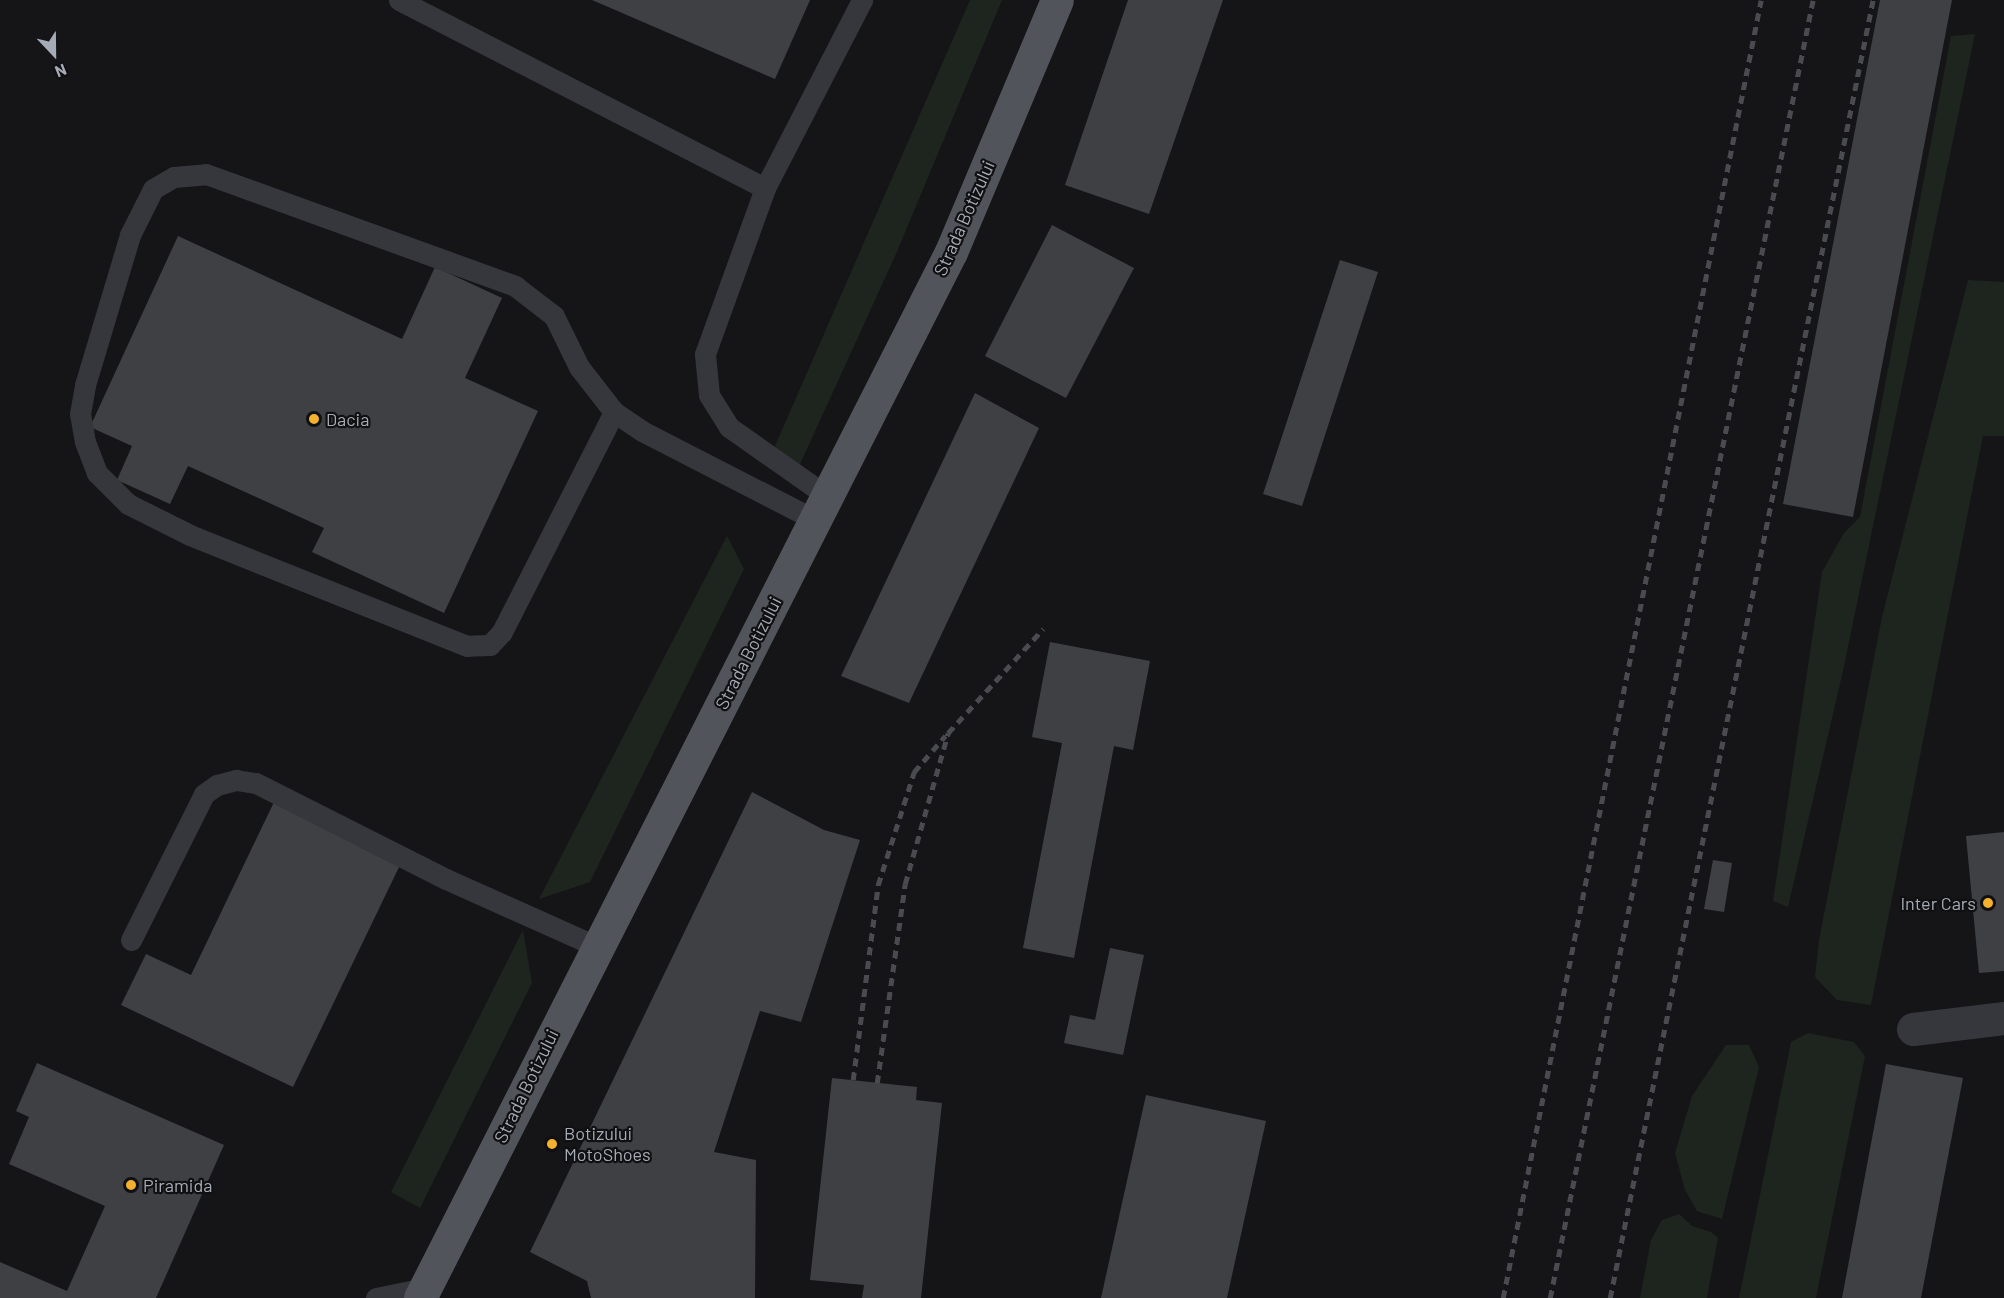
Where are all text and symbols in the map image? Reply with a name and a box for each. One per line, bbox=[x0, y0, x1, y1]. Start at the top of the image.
north arrow bbox=[24, 24, 84, 84]
text: N bbox=[52, 60, 69, 82]
street label: Strada Botizului bbox=[929, 157, 999, 279]
place label: Dacia bbox=[326, 408, 369, 430]
marker: Dacia bbox=[307, 412, 321, 426]
street label: Strada Botizului bbox=[710, 593, 786, 713]
place label: Inter Cars bbox=[1900, 892, 1976, 914]
marker: Inter Cars bbox=[1981, 896, 1995, 910]
street label: Strada Botizului bbox=[489, 1026, 563, 1146]
place label: Botizului MotoShoes bbox=[564, 1123, 651, 1166]
marker: Botizului MotoShoes bbox=[545, 1137, 559, 1151]
place label: Piramida bbox=[143, 1174, 212, 1196]
marker: Piramida bbox=[124, 1178, 138, 1192]

